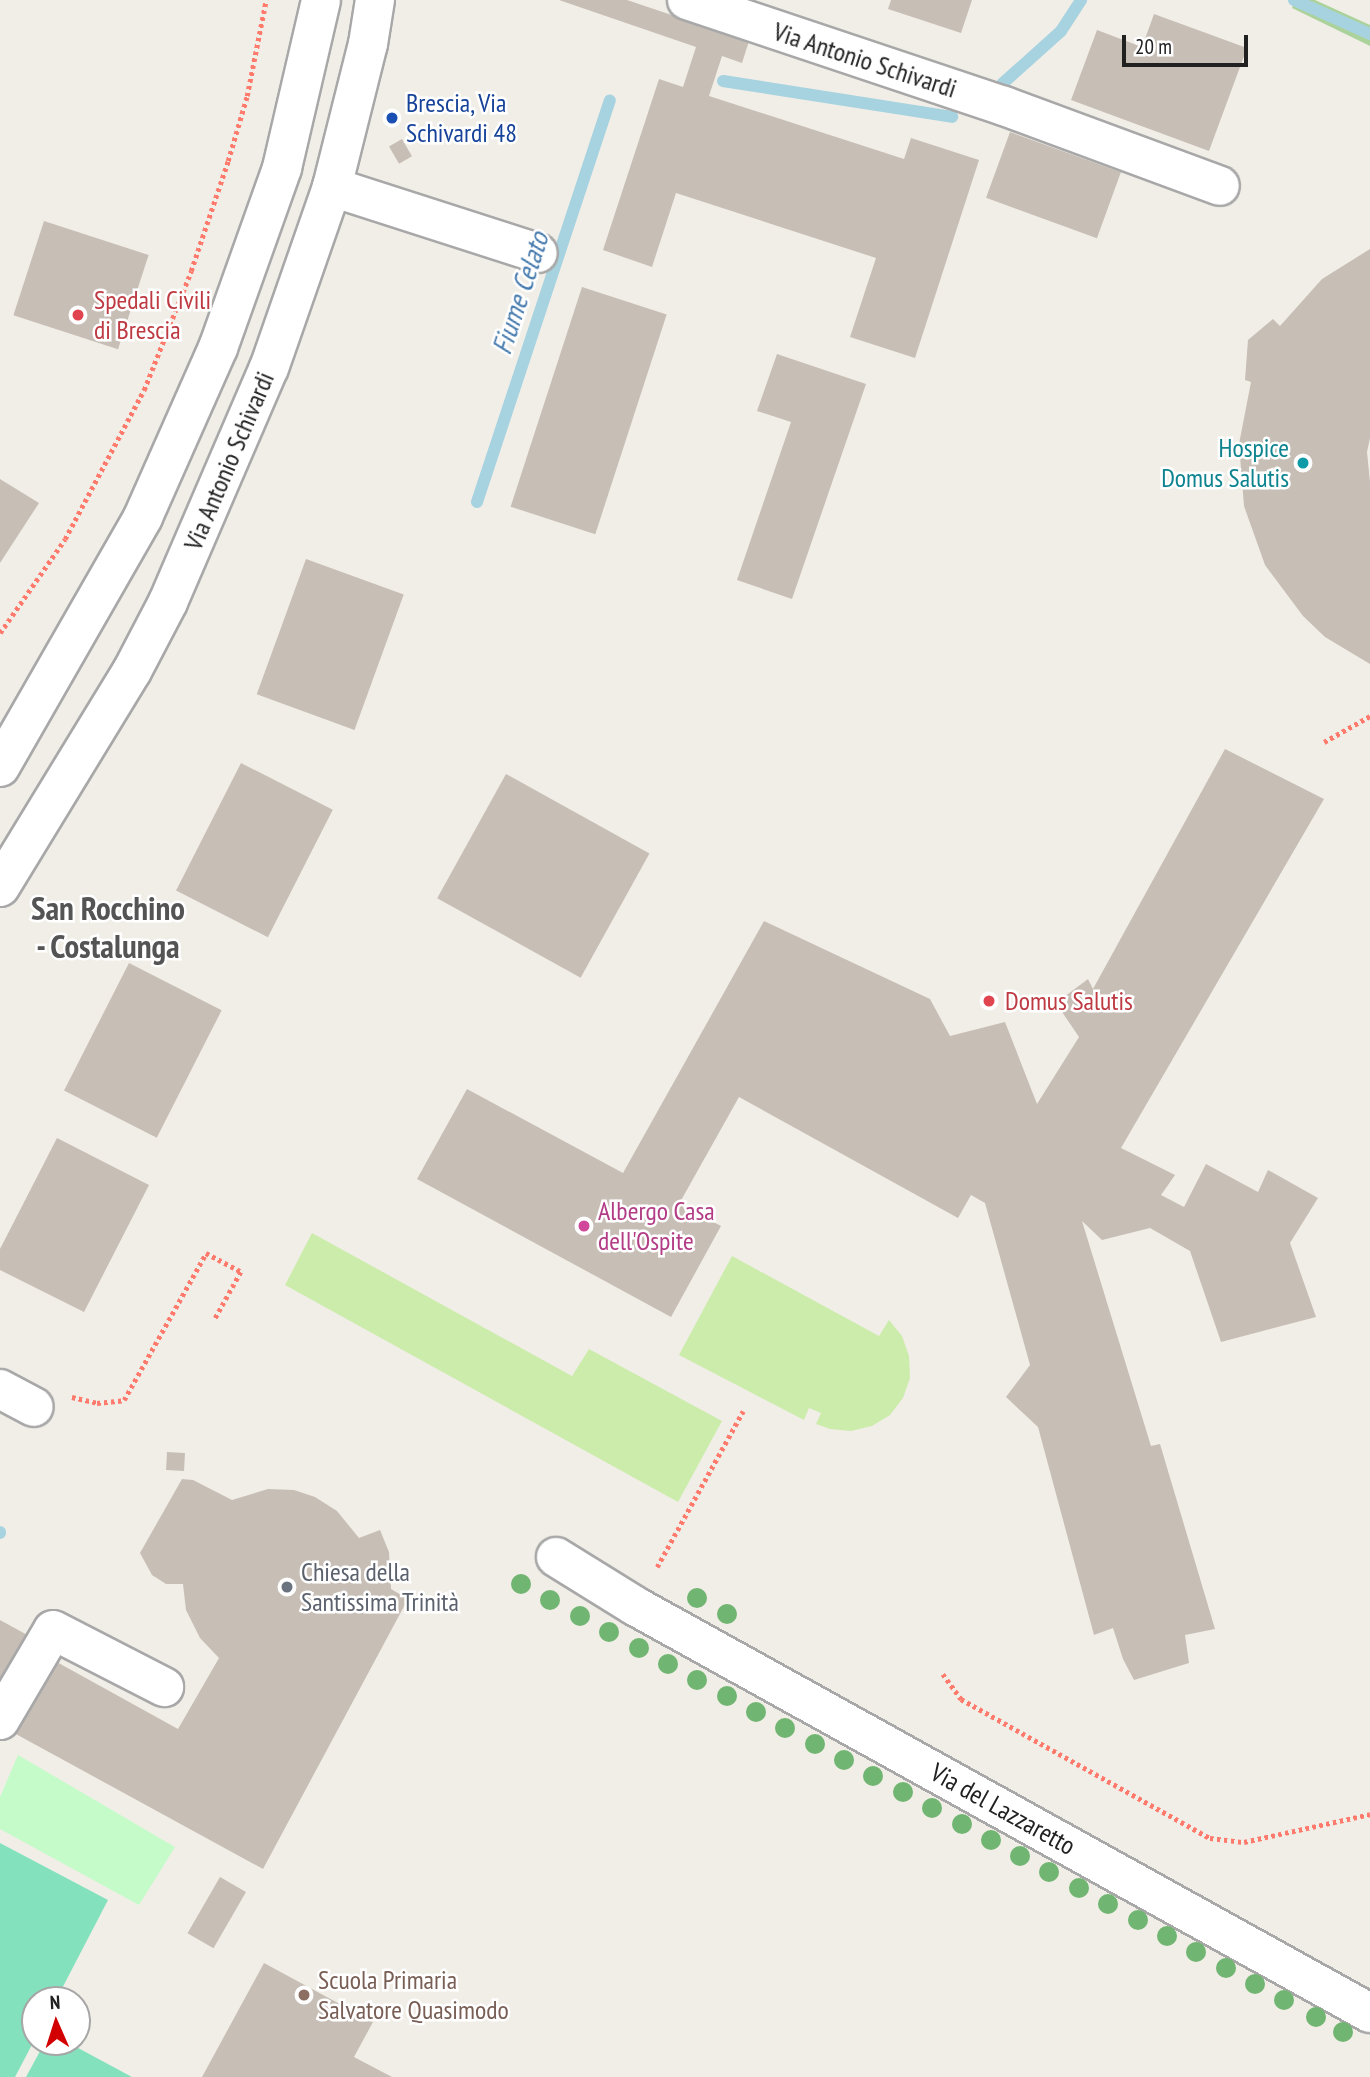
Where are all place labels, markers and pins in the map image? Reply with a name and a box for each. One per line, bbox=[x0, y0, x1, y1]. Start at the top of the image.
place label: Brescia, Via Schivardi 48 bbox=[406, 87, 517, 148]
marker: Brescia, Via Schivardi 48 bbox=[384, 110, 400, 126]
place label: Spedali Civili di Brescia bbox=[94, 284, 211, 346]
marker: Spedali Civili di Brescia bbox=[68, 305, 88, 325]
place label: Hospice Domus Salutis bbox=[1161, 432, 1289, 494]
marker: Hospice Domus Salutis bbox=[1295, 455, 1311, 471]
place label: Domus Salutis bbox=[1005, 985, 1133, 1017]
marker: Domus Salutis bbox=[979, 991, 999, 1011]
place label: Albergo Casa dell'Ospite bbox=[598, 1195, 715, 1256]
marker: Albergo Casa dell'Ospite bbox=[576, 1218, 592, 1234]
place label: Chiesa della Santissima Trinità bbox=[301, 1556, 460, 1618]
marker: Chiesa della Santissima Trinità bbox=[279, 1579, 295, 1595]
place label: Scuola Primaria Salvatore Quasimodo bbox=[318, 1964, 509, 2025]
marker: Scuola Primaria Salvatore Quasimodo bbox=[296, 1987, 312, 2003]

